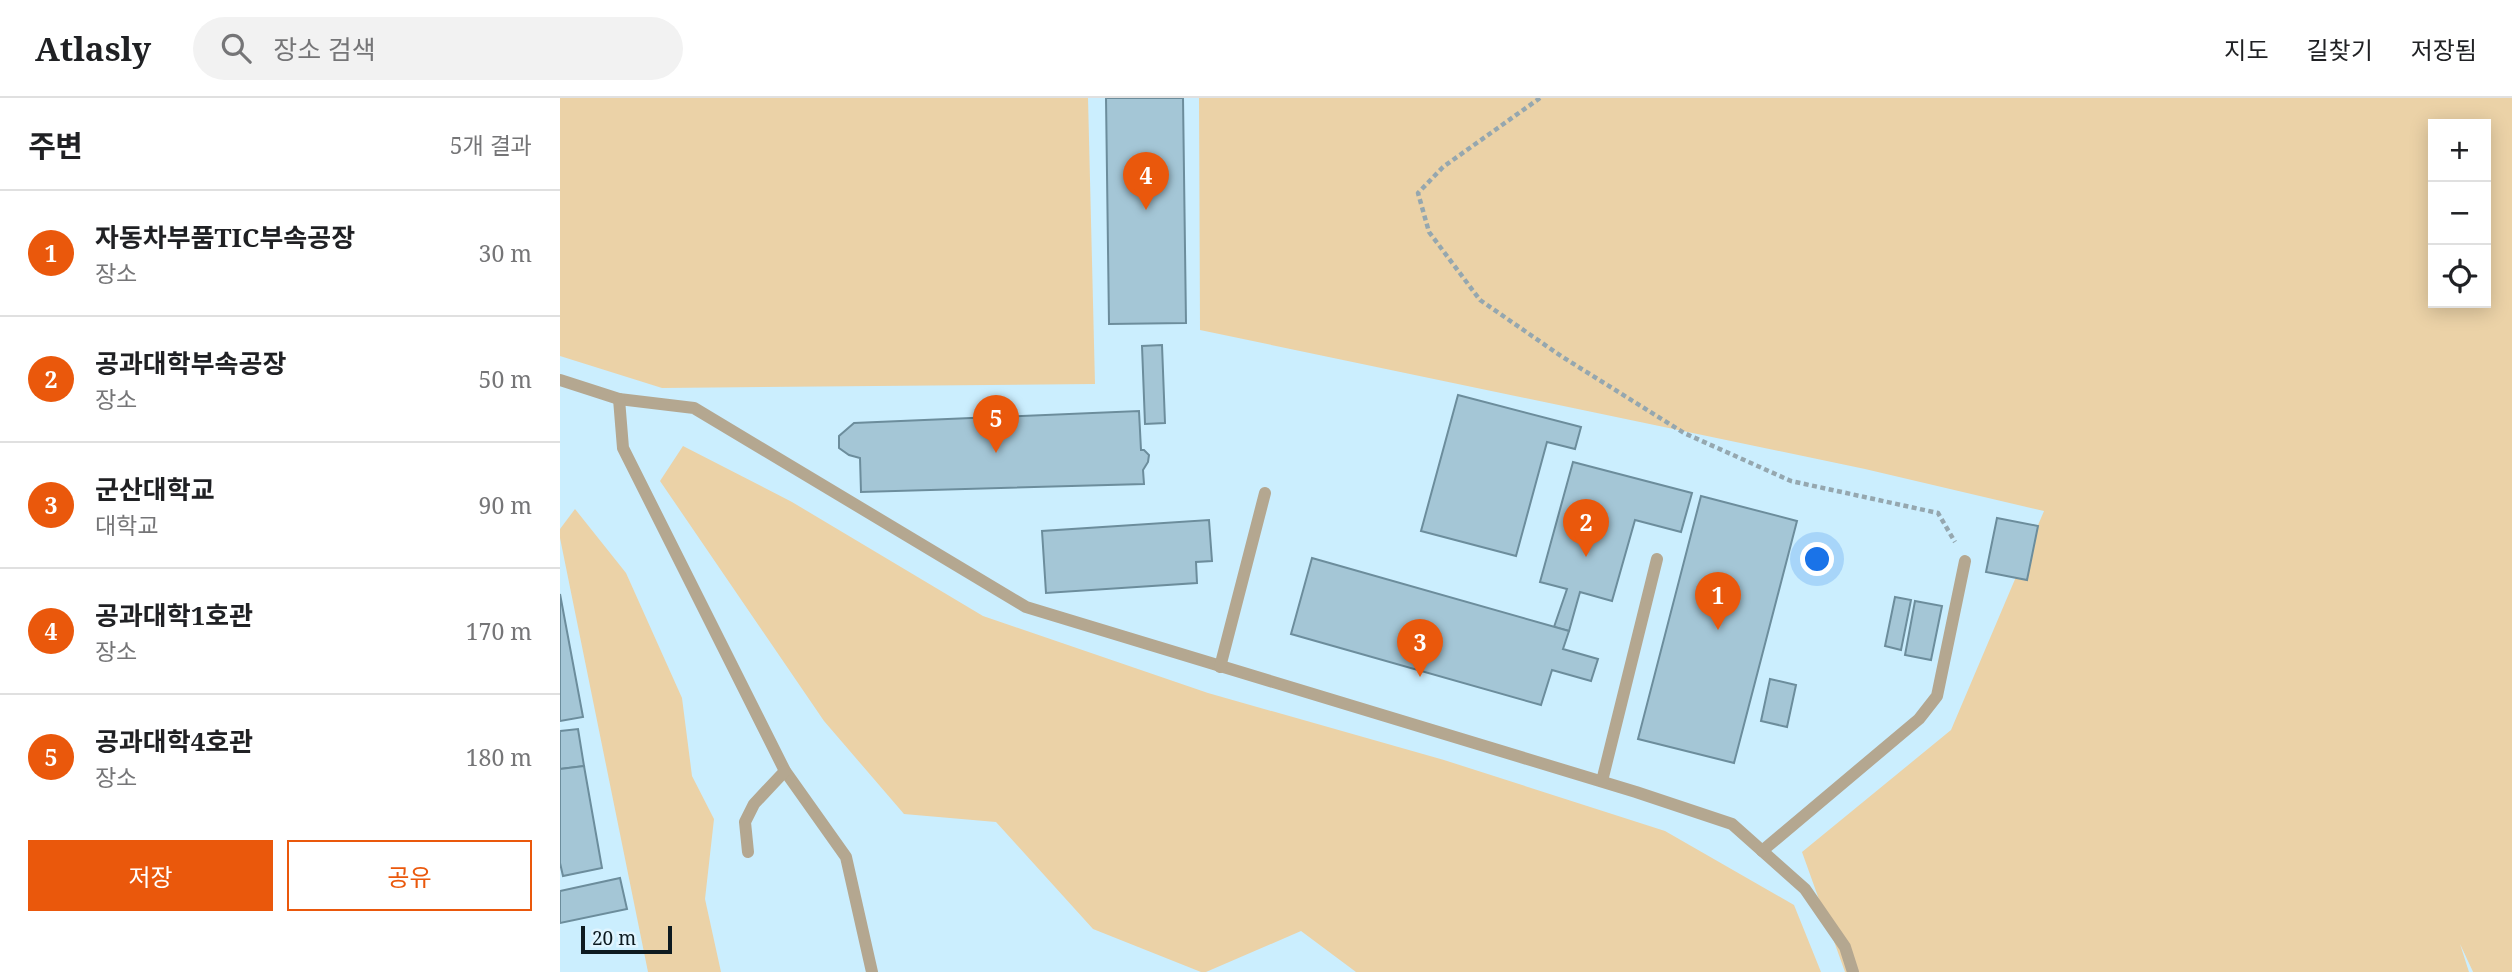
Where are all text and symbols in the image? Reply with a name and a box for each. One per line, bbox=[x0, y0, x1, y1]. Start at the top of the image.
search box bbox=[193, 17, 683, 80]
text: Atlasly bbox=[35, 26, 151, 71]
icon: search bbox=[217, 29, 255, 67]
text: 장소 검색 bbox=[273, 31, 376, 67]
text: 지도 bbox=[2224, 33, 2269, 66]
text: 길찾기 bbox=[2307, 33, 2373, 66]
text: 저장됨 bbox=[2411, 33, 2477, 66]
map controls bbox=[2428, 119, 2491, 308]
button: + bbox=[2428, 119, 2491, 182]
text: 주변 bbox=[28, 125, 83, 166]
text: 5개 결과 bbox=[450, 129, 532, 161]
pin: 4 bbox=[1123, 152, 1169, 210]
button: − bbox=[2428, 182, 2491, 245]
text: 자동차부품TIC부속공장 bbox=[95, 219, 355, 255]
text: 1 bbox=[45, 237, 58, 269]
text: 30 m bbox=[479, 237, 532, 269]
button: locate bbox=[2428, 245, 2491, 308]
text: 장소 bbox=[95, 257, 137, 289]
text: 공과대학부속공장 bbox=[95, 345, 286, 381]
text: 2 bbox=[45, 363, 58, 395]
text: 50 m bbox=[479, 363, 532, 395]
text: 장소 bbox=[95, 383, 137, 415]
pin: 5 bbox=[973, 395, 1019, 453]
text: 군산대학교 bbox=[95, 471, 215, 507]
text: 3 bbox=[45, 489, 58, 521]
text: 90 m bbox=[479, 489, 532, 521]
pin: 2 bbox=[1563, 499, 1609, 557]
text: 대학교 bbox=[95, 509, 158, 541]
your location bbox=[1800, 542, 1834, 576]
pin: 1 bbox=[1695, 572, 1741, 630]
text: 공과대학1호관 bbox=[95, 597, 253, 633]
text: 4 bbox=[45, 615, 58, 647]
text: 170 m bbox=[466, 615, 532, 647]
pin: 3 bbox=[1397, 619, 1443, 677]
text: 장소 bbox=[95, 635, 137, 667]
text: 공과대학4호관 bbox=[95, 723, 253, 759]
text: 5 bbox=[45, 741, 58, 773]
text: 180 m bbox=[466, 741, 532, 773]
text: 장소 bbox=[95, 761, 137, 793]
button: 저장 bbox=[28, 840, 273, 911]
button: 공유 bbox=[287, 840, 532, 911]
scale bar bbox=[581, 923, 672, 955]
text: 20 m bbox=[592, 925, 636, 951]

